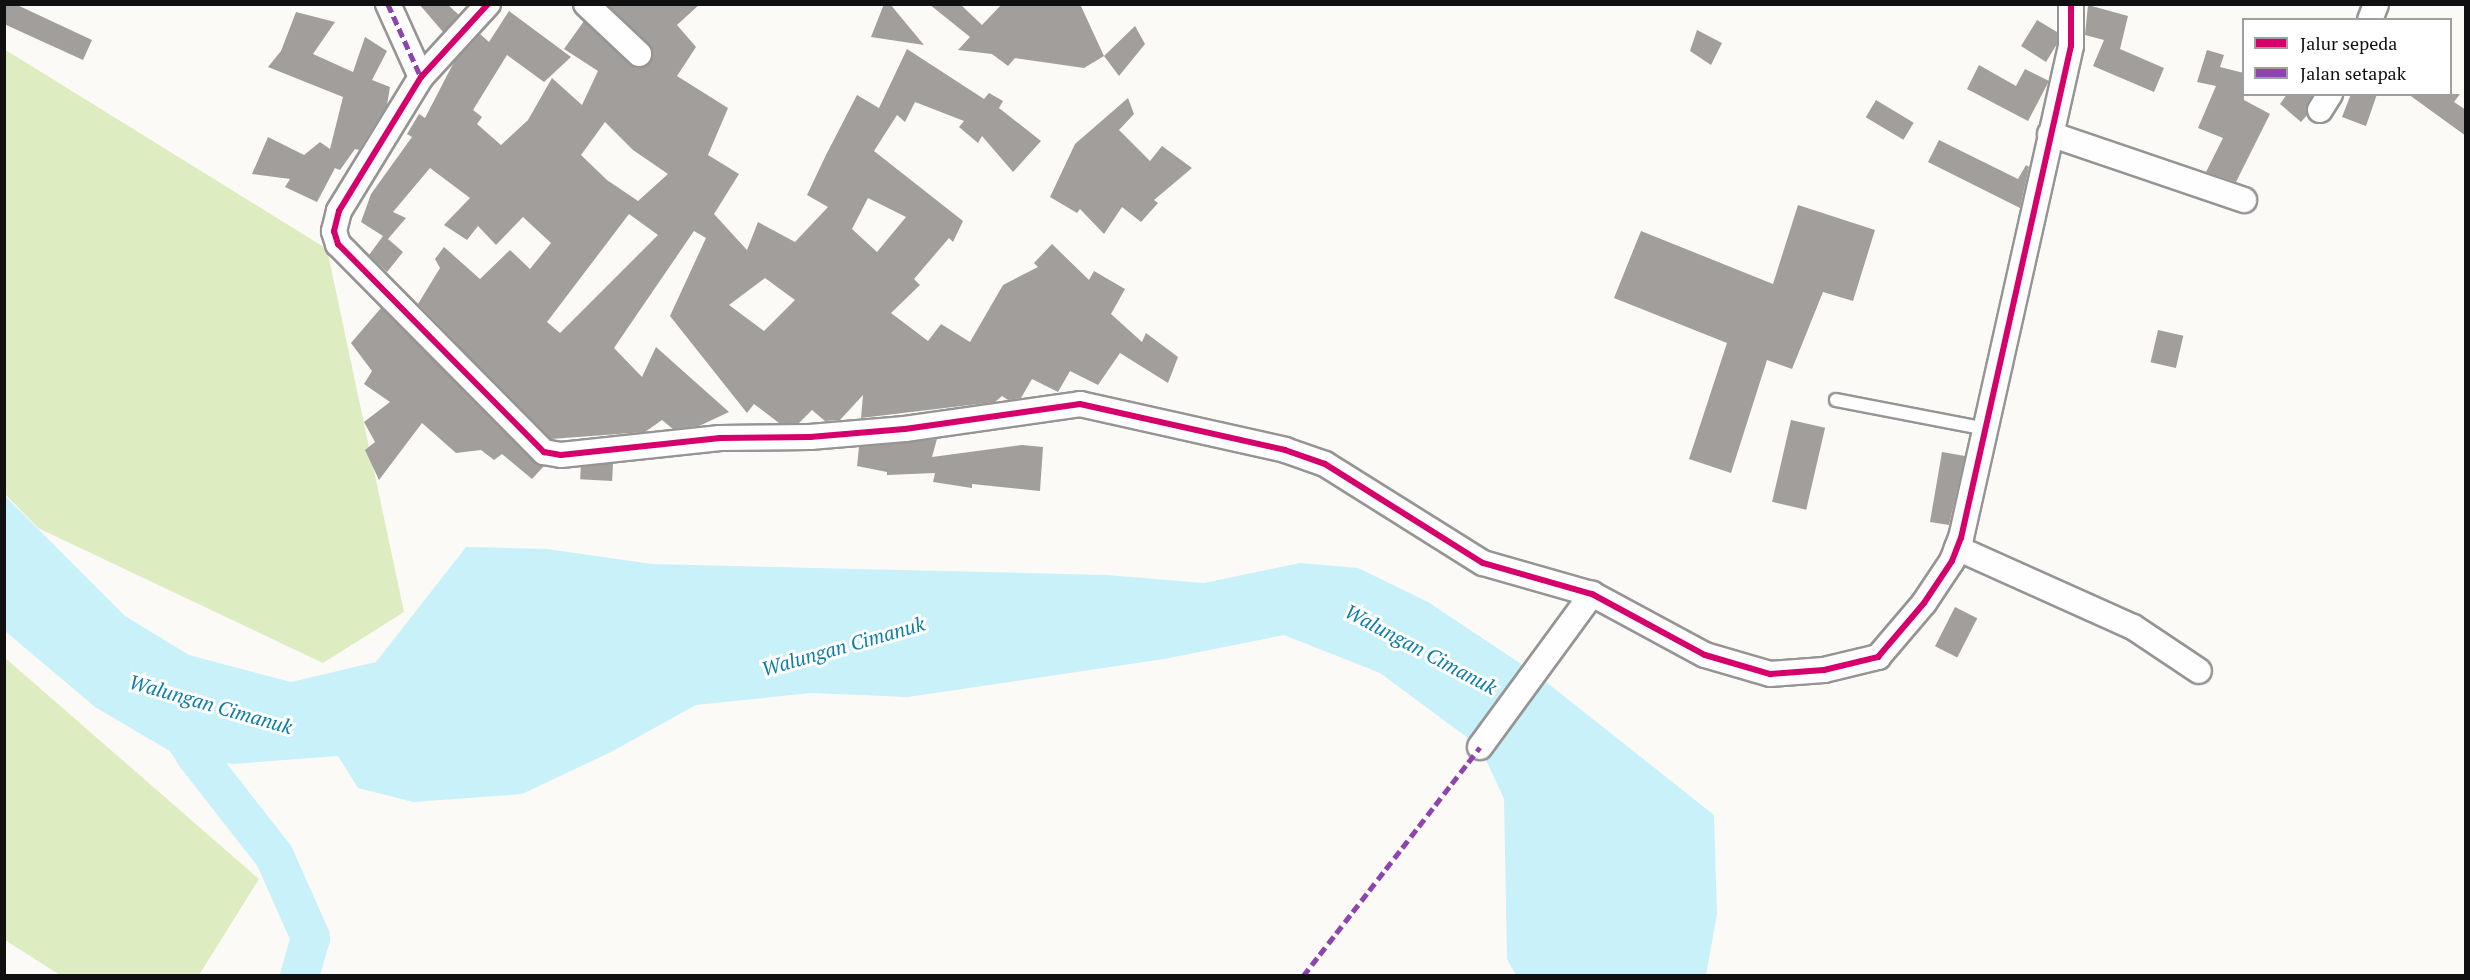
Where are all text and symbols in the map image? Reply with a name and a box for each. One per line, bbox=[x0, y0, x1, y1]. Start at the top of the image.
legend bbox=[2242, 18, 2452, 96]
text: Jalur sepeda bbox=[2300, 31, 2397, 55]
text: Jalan setapak bbox=[2300, 61, 2406, 85]
water label: Walungan Cimanuk bbox=[1341, 599, 1501, 699]
water label: Walungan Cimanuk bbox=[759, 611, 927, 681]
water label: Walungan Cimanuk bbox=[127, 669, 295, 739]

